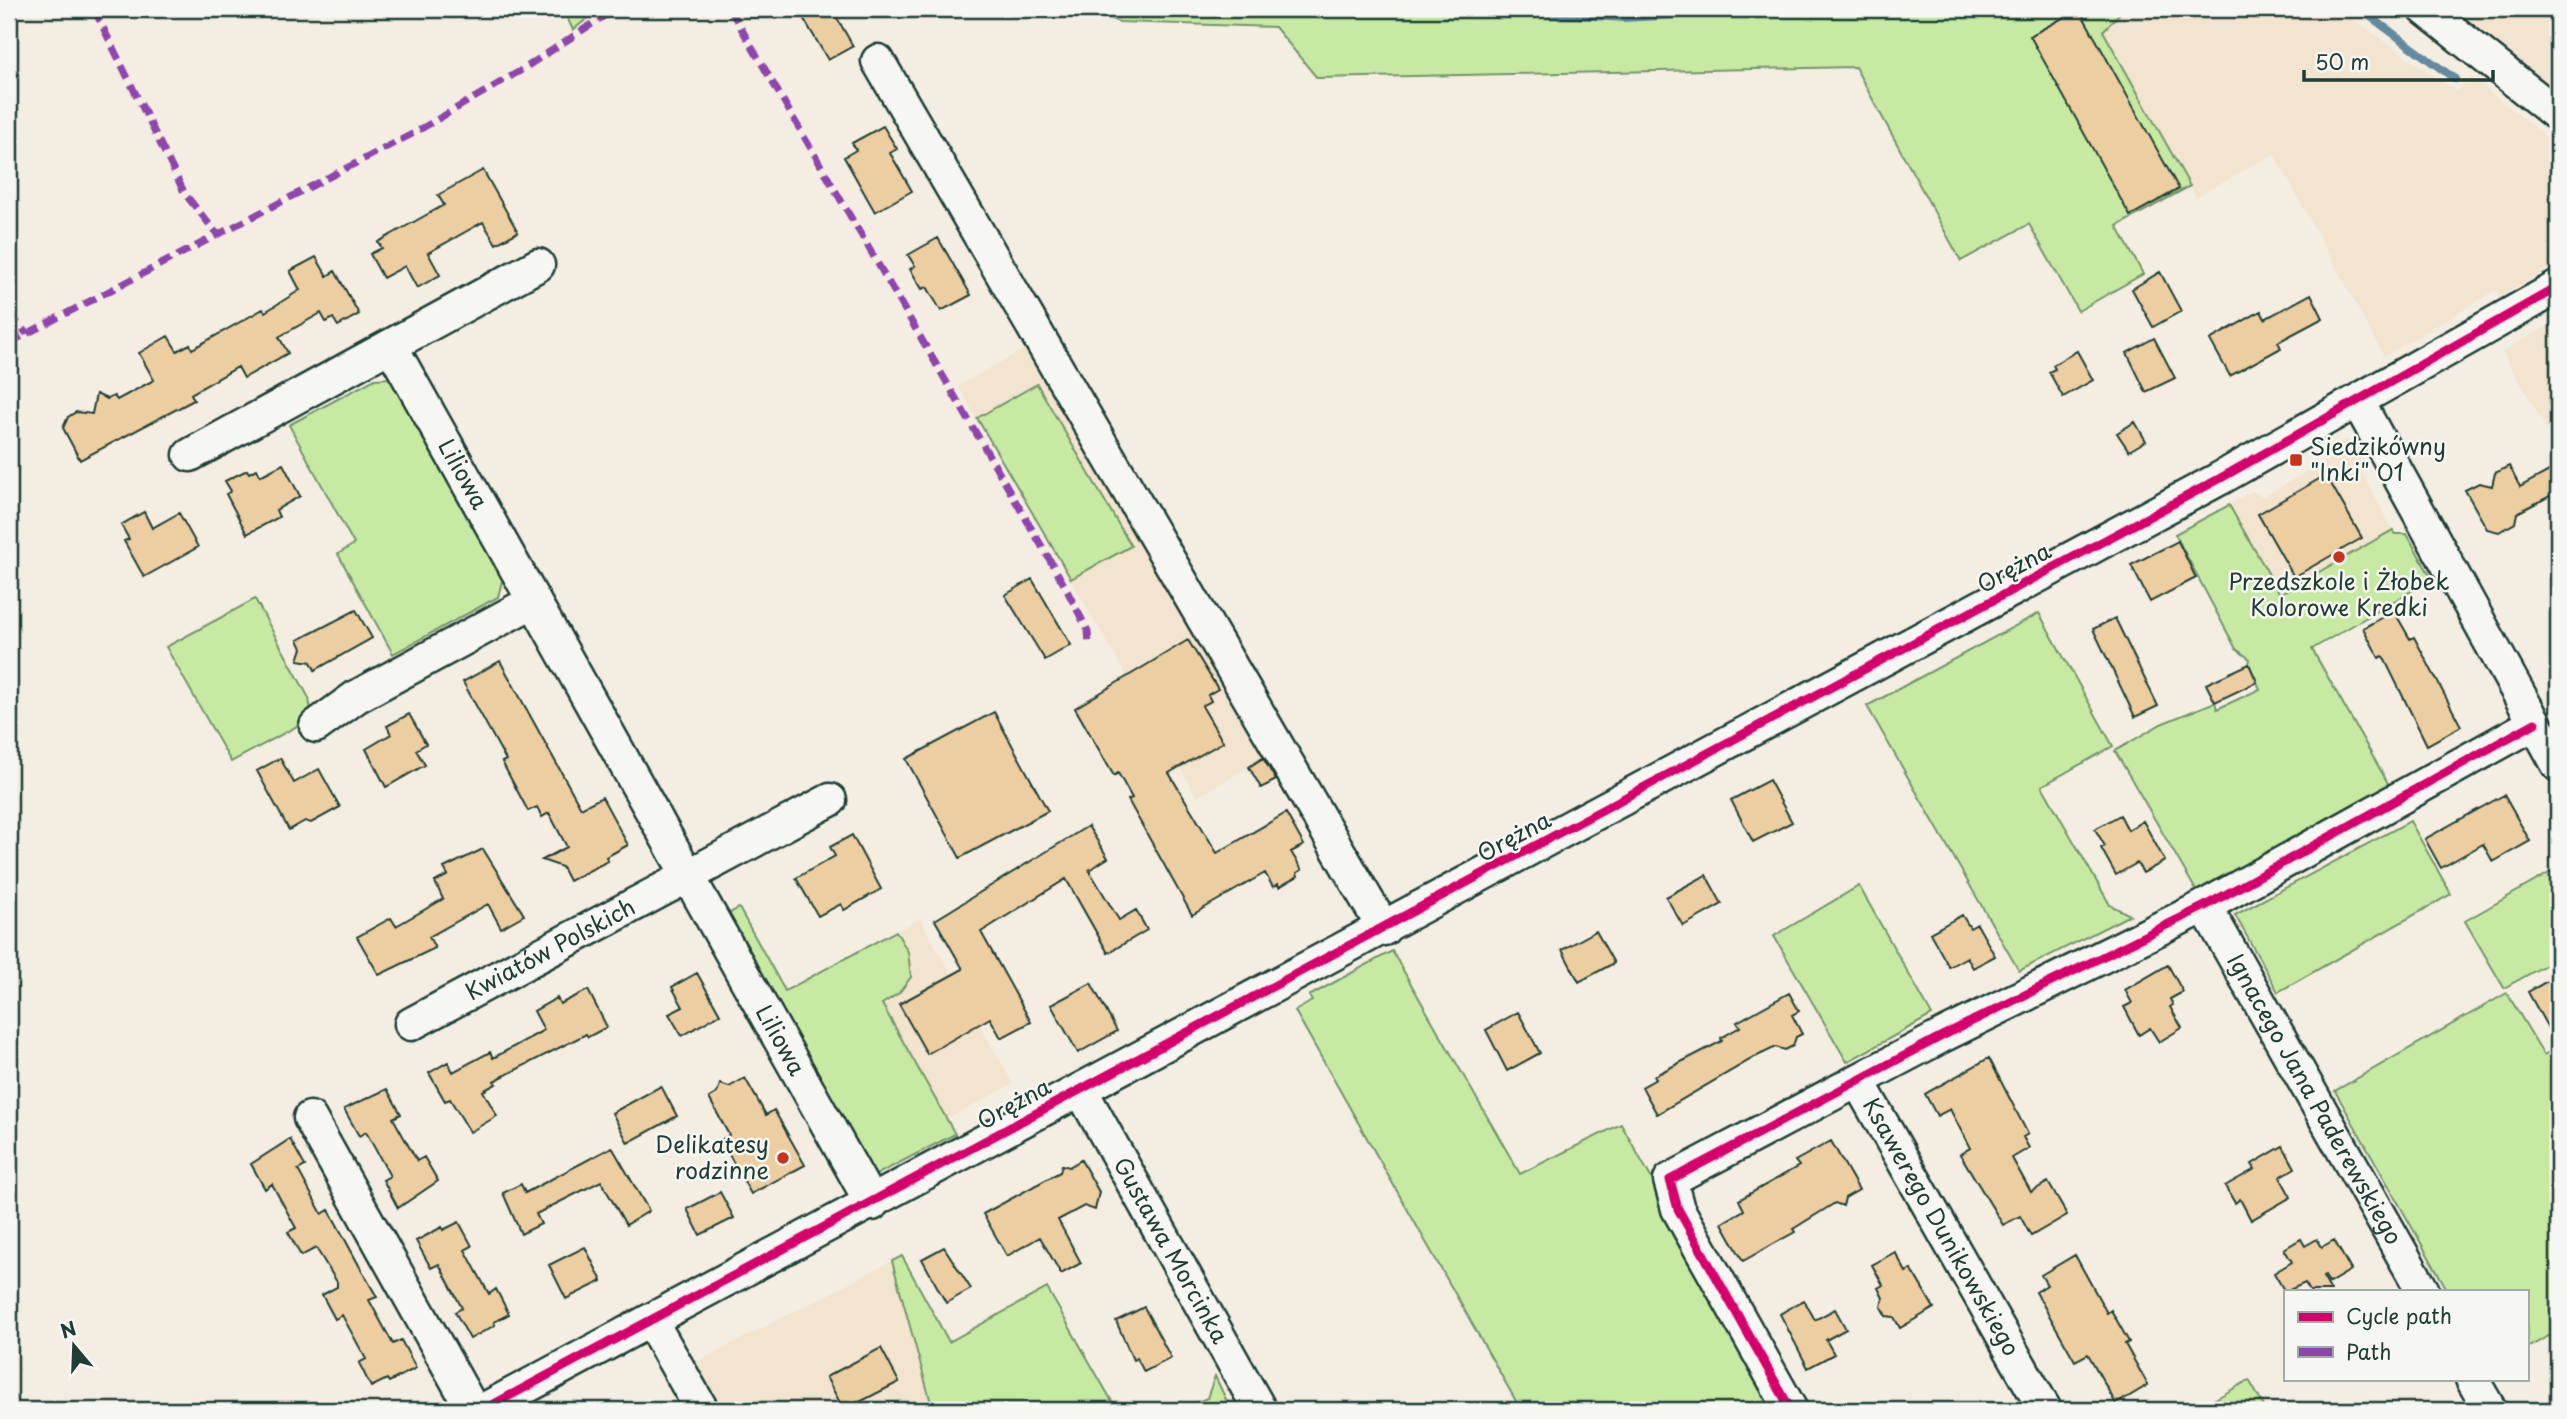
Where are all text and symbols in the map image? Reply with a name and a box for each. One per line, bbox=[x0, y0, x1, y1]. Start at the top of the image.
scale bar bbox=[2304, 38, 2494, 82]
text: 50 m bbox=[2315, 45, 2369, 77]
place label: Siedzikówny "Inki" 01 bbox=[2310, 428, 2446, 489]
street label: Liliowa bbox=[430, 432, 498, 516]
marker: Siedzikówny "Inki" 01 bbox=[2288, 452, 2304, 468]
street label: Orężna bbox=[1970, 532, 2057, 601]
marker: Przedszkole i Żłobek Kolorowe Kredki bbox=[2331, 549, 2347, 565]
place label: Przedszkole i Żłobek Kolorowe Kredki bbox=[2228, 563, 2450, 624]
street label: Orężna bbox=[1470, 801, 1557, 870]
street label: Kwiatów Polskich bbox=[458, 888, 641, 1008]
street label: Ignacego Jana Paderewskiego bbox=[2219, 946, 2412, 1250]
street label: Liliowa bbox=[748, 998, 816, 1082]
street label: Orężna bbox=[970, 1068, 1057, 1137]
street label: Ksawerego Dunikowskiego bbox=[1855, 1091, 2030, 1362]
place label: Delikatesy rodzinne bbox=[655, 1126, 769, 1187]
marker: Delikatesy rodzinne bbox=[775, 1150, 791, 1166]
street label: Gustawa Morcinka bbox=[1106, 1150, 1239, 1350]
legend bbox=[2284, 1290, 2528, 1380]
text: Cycle path bbox=[2346, 1299, 2452, 1331]
north arrow bbox=[38, 1310, 108, 1380]
text: N bbox=[56, 1313, 80, 1345]
text: Path bbox=[2346, 1335, 2391, 1367]

